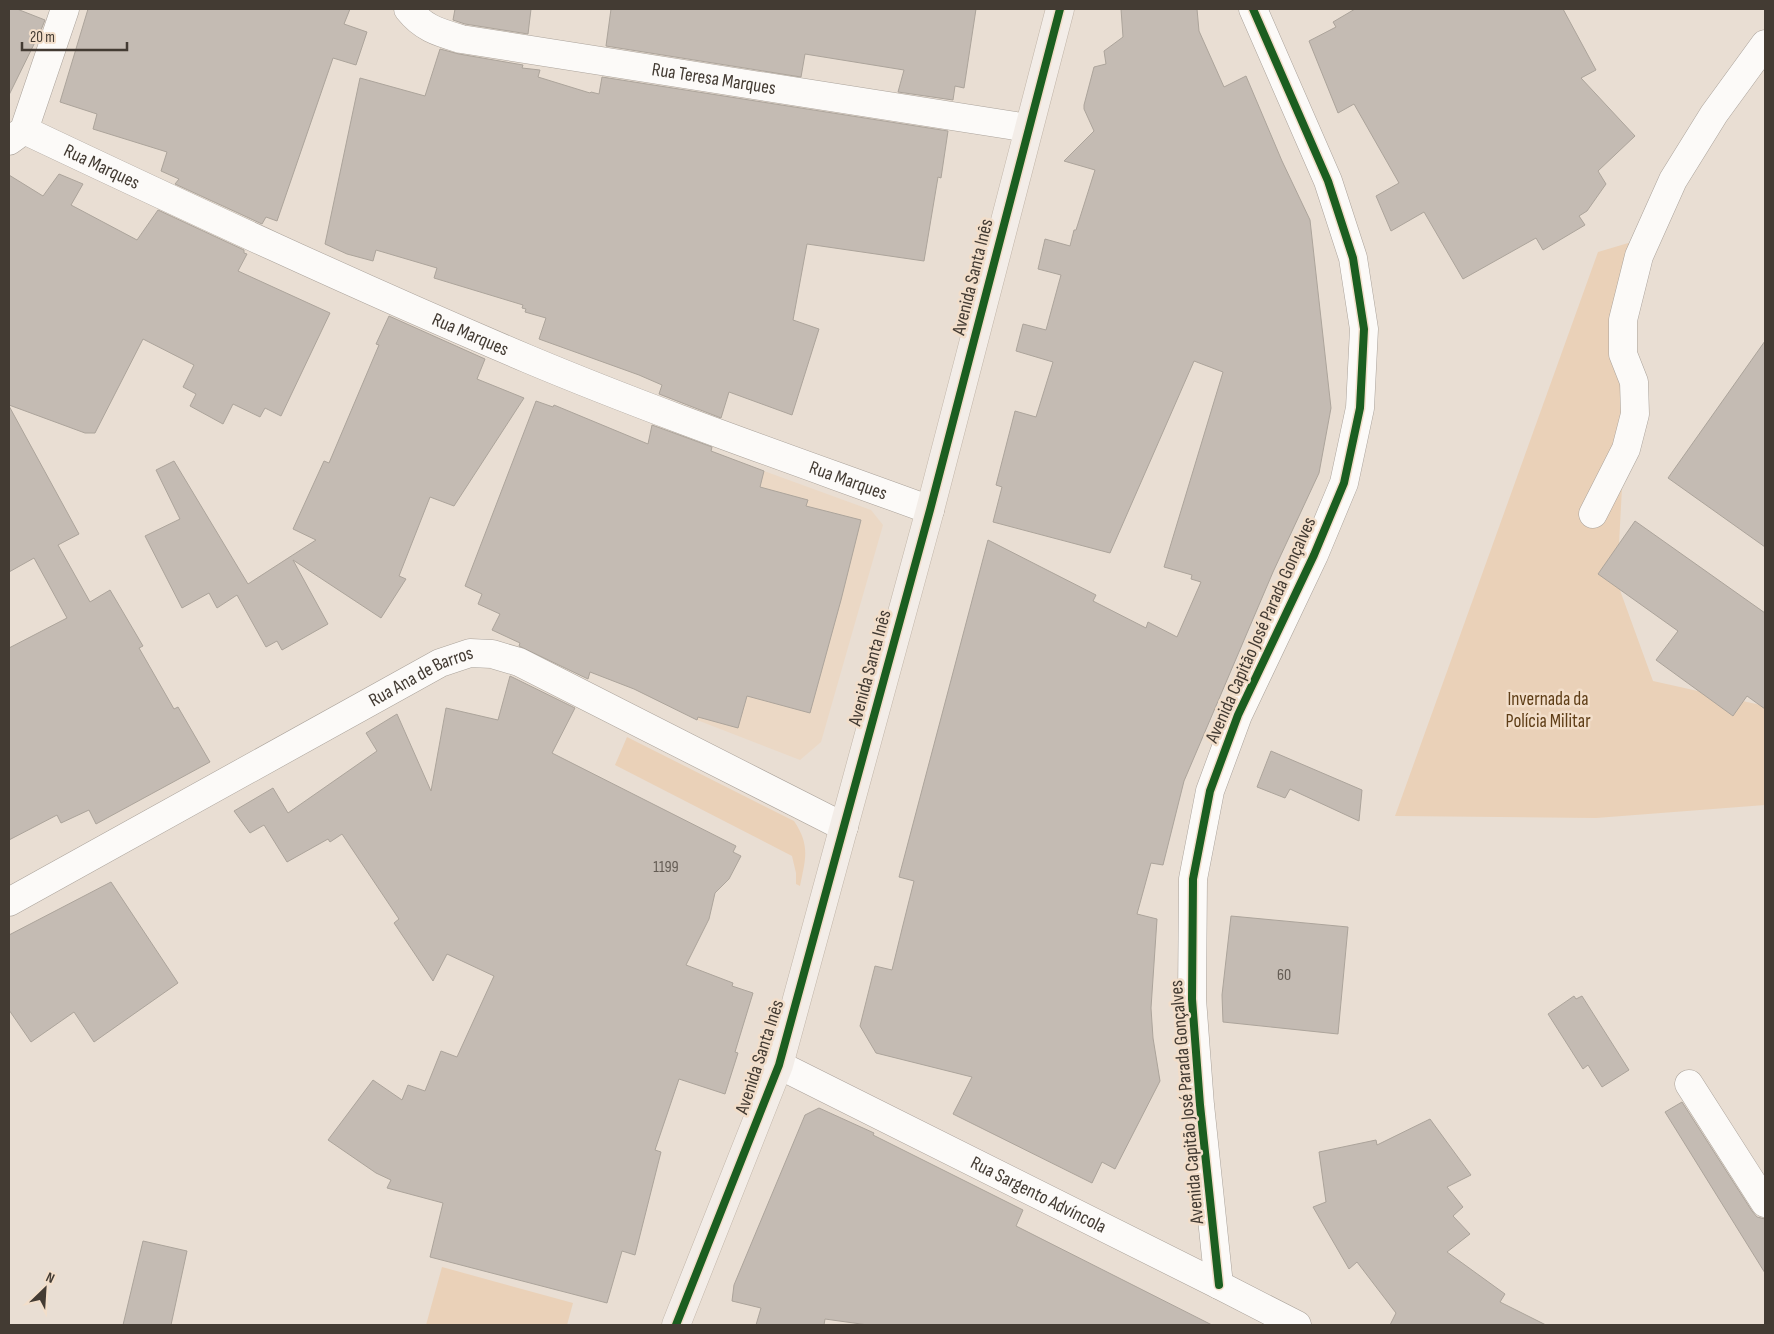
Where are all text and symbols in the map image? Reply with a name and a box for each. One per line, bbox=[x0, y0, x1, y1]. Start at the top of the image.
scale bar bbox=[22, 20, 128, 52]
text: 20 m bbox=[30, 28, 55, 47]
street label: Rua Teresa Marques bbox=[650, 58, 778, 100]
street label: Rua Marques bbox=[60, 139, 144, 194]
street label: Avenida Santa Inês bbox=[947, 216, 999, 338]
street label: Rua Marques bbox=[429, 308, 512, 361]
street label: Rua Marques bbox=[806, 456, 891, 505]
street label: Avenida Capitão José Parada Gonçalves bbox=[1200, 513, 1321, 747]
street label: Avenida Santa Inês bbox=[843, 607, 897, 729]
street label: Rua Ana de Barros bbox=[365, 641, 476, 712]
park label: Invernada da Polícia Militar bbox=[1505, 688, 1591, 733]
house number: 1199 bbox=[653, 858, 679, 877]
house number: 60 bbox=[1277, 966, 1291, 985]
street label: Avenida Capitão José Parada Gonçalves bbox=[1165, 979, 1209, 1226]
street label: Avenida Santa Inês bbox=[730, 997, 789, 1118]
street label: Rua Sargento Advíncola bbox=[967, 1151, 1110, 1238]
north arrow bbox=[20, 1264, 70, 1314]
text: N bbox=[43, 1268, 57, 1287]

